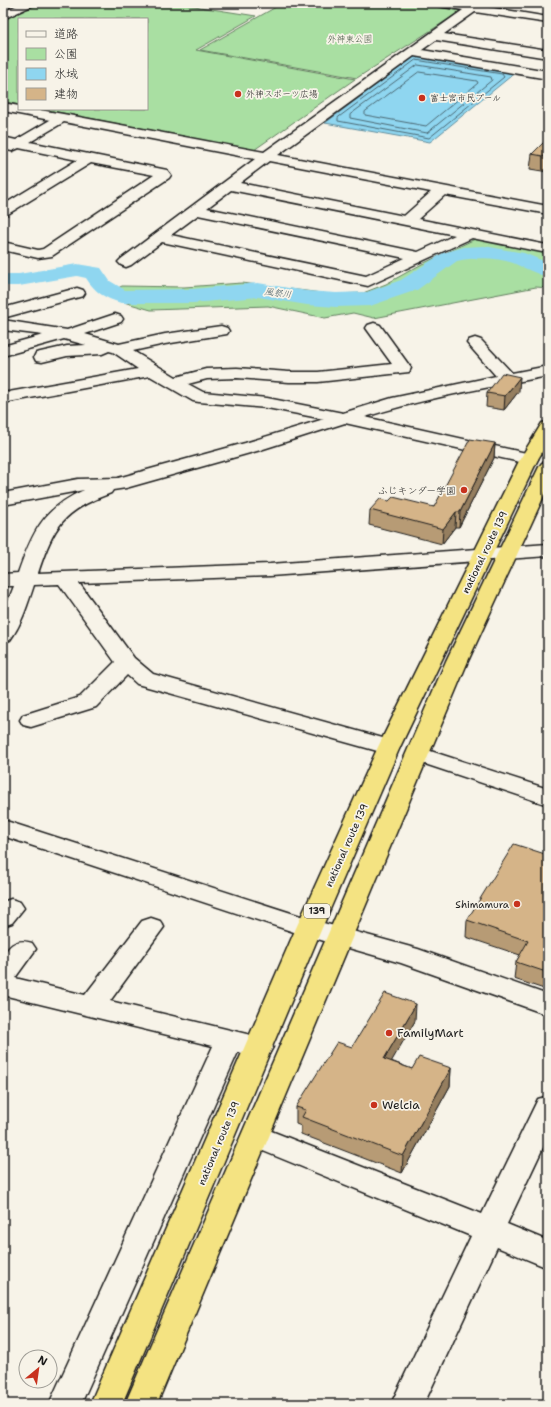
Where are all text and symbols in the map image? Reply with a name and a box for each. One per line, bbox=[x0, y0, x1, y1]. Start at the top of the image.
legend bbox=[18, 18, 148, 110]
text: 道路 bbox=[54, 26, 78, 42]
park label: 外神東公園 bbox=[327, 33, 373, 45]
text: 公園 bbox=[54, 46, 78, 62]
text: 水域 bbox=[54, 66, 78, 82]
text: 建物 bbox=[54, 86, 78, 102]
place label: 外神スポーツ広場 bbox=[246, 88, 318, 100]
marker: 外神スポーツ広場 bbox=[233, 89, 243, 99]
place label: 富士宮市民プール bbox=[430, 92, 501, 104]
marker: 富士宮市民プール bbox=[417, 93, 427, 103]
water label: 風祭川 bbox=[264, 285, 292, 301]
place label: ふじキンダー学園 bbox=[377, 484, 456, 497]
marker: ふじキンダー学園 bbox=[459, 485, 469, 495]
street label: national route 139 bbox=[459, 509, 510, 596]
street label: national route 139 bbox=[322, 801, 371, 889]
place label: Shimamura bbox=[455, 898, 510, 911]
marker: Shimamura bbox=[512, 899, 522, 909]
road number: 139 bbox=[304, 904, 330, 918]
place label: FamilyMart bbox=[397, 1025, 464, 1041]
marker: FamilyMart bbox=[384, 1028, 394, 1038]
place label: Welcia bbox=[382, 1097, 420, 1113]
street label: national route 139 bbox=[195, 1099, 242, 1187]
marker: Welcia bbox=[369, 1100, 379, 1110]
north arrow bbox=[18, 1349, 58, 1389]
text: N bbox=[35, 1352, 50, 1370]

